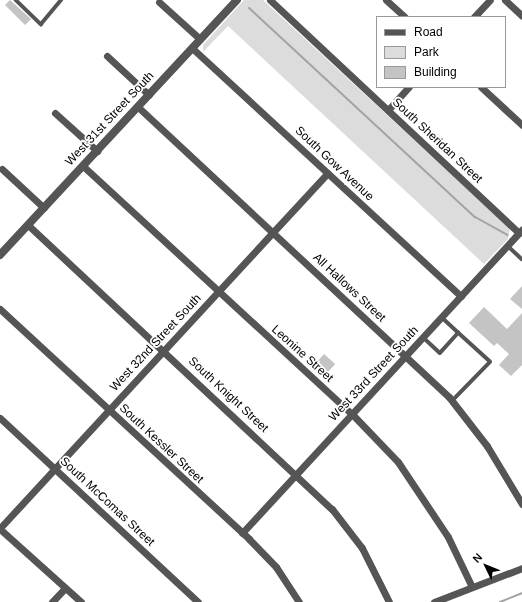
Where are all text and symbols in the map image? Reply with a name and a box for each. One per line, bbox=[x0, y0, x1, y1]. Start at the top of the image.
legend bbox=[376, 16, 506, 88]
text: Road bbox=[414, 25, 443, 39]
text: Park bbox=[414, 45, 439, 59]
text: Building bbox=[414, 65, 457, 79]
street label: West 31st Street South bbox=[63, 69, 157, 169]
street label: South Sheridan Street bbox=[389, 95, 485, 187]
street label: South Gow Avenue bbox=[291, 124, 377, 204]
street label: All Hallows Street bbox=[310, 251, 388, 325]
street label: West 32nd Street South bbox=[107, 292, 205, 394]
street label: Leonine Street bbox=[268, 323, 336, 385]
street label: West 33rd Street South bbox=[326, 324, 422, 424]
street label: South Knight Street bbox=[185, 354, 271, 436]
street label: South Kessler Street bbox=[116, 401, 206, 487]
street label: South McComas Street bbox=[57, 454, 157, 550]
north arrow bbox=[466, 546, 506, 586]
text: N bbox=[470, 551, 484, 565]

